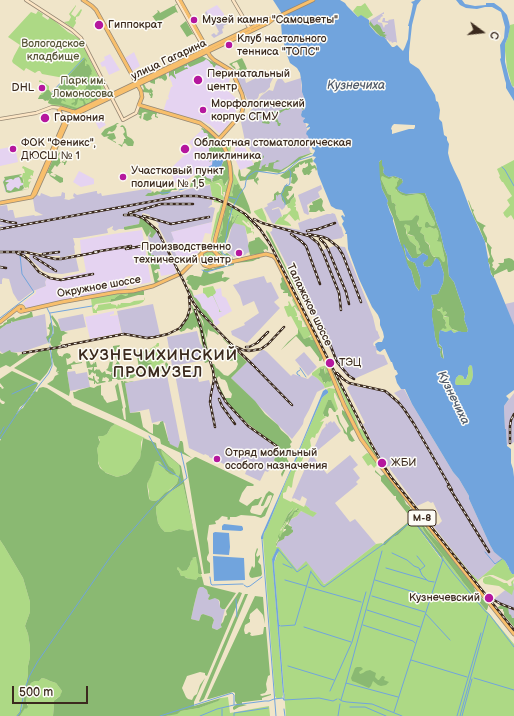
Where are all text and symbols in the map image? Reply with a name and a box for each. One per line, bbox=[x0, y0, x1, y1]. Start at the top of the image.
north arrow bbox=[462, 12, 502, 52]
place label: Музей камня "Самоцветы" bbox=[202, 13, 338, 27]
marker: Музей камня "Самоцветы" bbox=[189, 15, 199, 25]
place label: Гиппократ bbox=[108, 18, 162, 32]
marker: Гиппократ bbox=[93, 19, 105, 31]
text: С bbox=[487, 30, 501, 41]
place label: Клуб настольного тенниса "ТОПС" bbox=[237, 32, 326, 58]
park label: Вологодское кладбище bbox=[21, 37, 85, 63]
street label: улица Гагарина bbox=[129, 37, 209, 83]
marker: Клуб настольного тенниса "ТОПС" bbox=[224, 40, 234, 50]
place label: Перинатальный центр bbox=[207, 67, 290, 93]
park label: Парк им. Ломоносова bbox=[52, 74, 114, 100]
marker: Перинатальный центр bbox=[192, 74, 204, 86]
water label: Кузнечиха bbox=[327, 79, 385, 93]
place label: DHL bbox=[12, 81, 34, 95]
marker: DHL bbox=[37, 83, 47, 93]
place label: Морфологический корпус СГМУ bbox=[211, 97, 305, 123]
marker: Морфологический корпус СГМУ bbox=[198, 105, 208, 115]
place label: Гармония bbox=[54, 111, 104, 125]
marker: Гармония bbox=[39, 112, 51, 124]
place label: ФОК "Феникс", ДЮСШ № 1 bbox=[21, 136, 96, 162]
place label: Областная стоматологическая поликлиника bbox=[194, 136, 351, 162]
marker: Областная стоматологическая поликлиника bbox=[179, 143, 191, 155]
marker: ФОК "Феникс", ДЮСШ № 1 bbox=[8, 144, 18, 154]
place label: Участковый пункт полиции № 1,5 bbox=[131, 164, 224, 190]
marker: Участковый пункт полиции № 1,5 bbox=[118, 172, 128, 182]
place label: Производственно технический центр bbox=[134, 240, 231, 266]
marker: Производственно технический центр bbox=[234, 248, 244, 258]
street label: Талажское шоссе bbox=[283, 262, 335, 348]
street label: Окружное шоссе bbox=[56, 273, 142, 301]
district label: КУЗНЕЧИХИНСКИЙ ПРОМУЗЕЛ bbox=[78, 347, 238, 382]
place label: ТЭЦ bbox=[339, 356, 361, 370]
marker: ТЭЦ bbox=[324, 357, 336, 369]
water label: Кузнечиха bbox=[434, 369, 472, 427]
place label: Отряд мобильный особого назначения bbox=[225, 446, 327, 472]
marker: Отряд мобильный особого назначения bbox=[212, 454, 222, 464]
place label: ЖБИ bbox=[391, 456, 416, 470]
marker: ЖБИ bbox=[376, 457, 388, 469]
road number: М-8 bbox=[408, 510, 436, 526]
place label: Кузнечевский bbox=[409, 591, 480, 605]
marker: Кузнечевский bbox=[483, 592, 495, 604]
scale bar bbox=[14, 678, 90, 704]
text: 500 m bbox=[19, 685, 53, 700]

